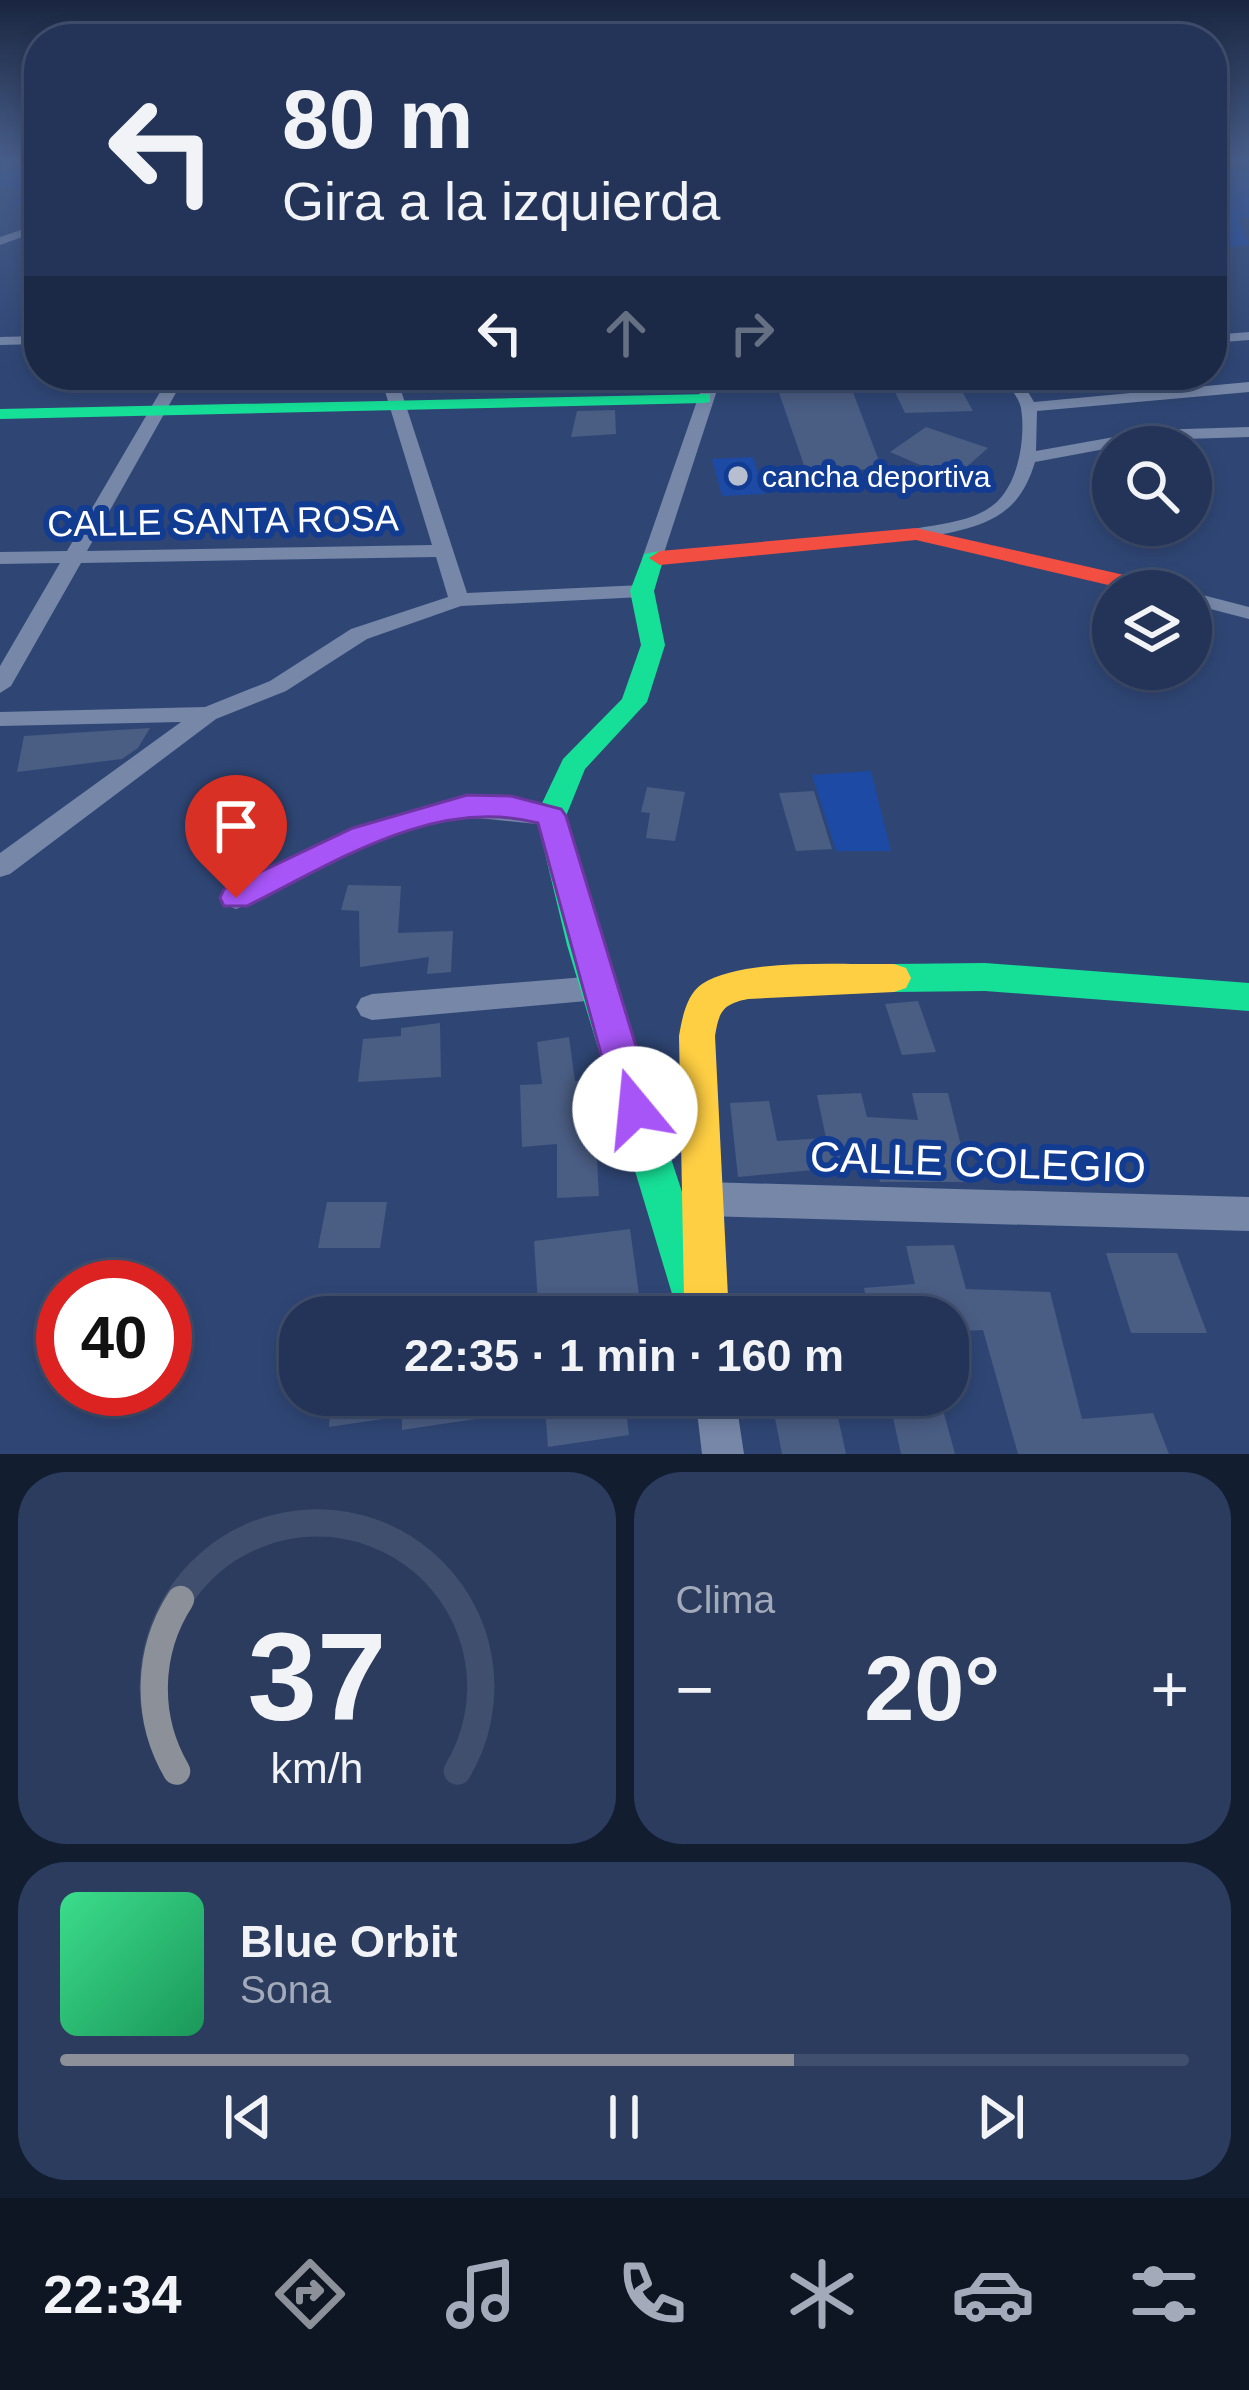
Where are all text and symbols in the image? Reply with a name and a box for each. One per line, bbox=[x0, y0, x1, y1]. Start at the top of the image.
icon: left bbox=[84, 72, 240, 228]
text: 80 m bbox=[282, 72, 473, 166]
text: Gira a la izquierda bbox=[282, 171, 720, 231]
icon: left bbox=[467, 300, 533, 366]
icon: ahead bbox=[593, 300, 659, 366]
icon: right bbox=[719, 300, 785, 366]
map controls bbox=[1092, 426, 1212, 690]
button: search bbox=[1092, 426, 1212, 546]
place label: cancha deportiva bbox=[762, 460, 991, 493]
marker: cancha deportiva bbox=[725, 463, 751, 489]
street label: CALLE SANTA ROSA bbox=[47, 497, 399, 545]
button: layers bbox=[1092, 570, 1212, 690]
pin bbox=[185, 775, 287, 898]
icon: arrive bbox=[203, 793, 269, 859]
position arrow bbox=[572, 1046, 698, 1172]
street label: CALLE COLEGIO bbox=[809, 1133, 1147, 1191]
speed limit sign: 40 bbox=[36, 1260, 192, 1416]
text: 22:35 · 1 min · 160 m bbox=[404, 1330, 844, 1381]
text: Clima bbox=[676, 1578, 775, 1621]
text: 37 bbox=[247, 1607, 386, 1746]
text: 20° bbox=[864, 1639, 1000, 1739]
text: − bbox=[676, 1652, 714, 1726]
text: + bbox=[1150, 1652, 1189, 1726]
text: km/h bbox=[270, 1744, 363, 1792]
text: Blue Orbit bbox=[240, 1916, 458, 1967]
text: Sona bbox=[240, 1968, 331, 2011]
icon: previous bbox=[215, 2084, 281, 2150]
icon: pause bbox=[591, 2084, 657, 2150]
icon: next bbox=[968, 2084, 1034, 2150]
icon: directions bbox=[268, 2252, 352, 2336]
icon: music bbox=[439, 2252, 523, 2336]
icon: phone bbox=[610, 2252, 694, 2336]
icon: climate bbox=[780, 2252, 864, 2336]
icon: car bbox=[951, 2252, 1035, 2336]
icon: filters bbox=[1122, 2252, 1206, 2336]
text: 22:34 bbox=[43, 2264, 181, 2324]

